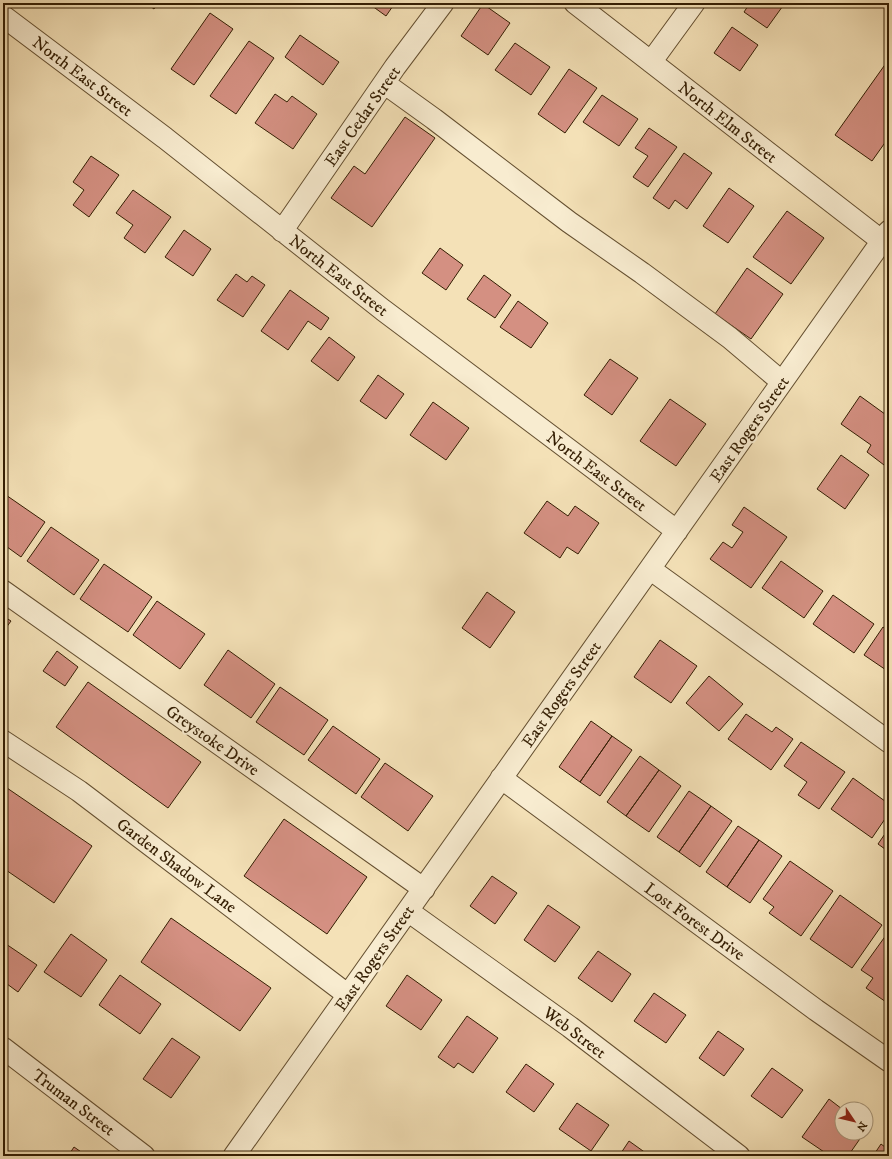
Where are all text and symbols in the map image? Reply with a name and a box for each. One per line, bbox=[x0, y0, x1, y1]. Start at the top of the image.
street label: North East Street bbox=[28, 32, 138, 122]
street label: East Cedar Street bbox=[320, 61, 406, 171]
street label: North Elm Street bbox=[673, 77, 782, 169]
street label: North East Street bbox=[284, 230, 393, 322]
street label: East Rogers Street bbox=[705, 372, 795, 487]
street label: North East Street bbox=[542, 427, 652, 517]
street label: East Rogers Street bbox=[517, 637, 607, 752]
street label: Greystoke Drive bbox=[161, 700, 264, 781]
street label: Garden Shadow Lane bbox=[112, 813, 241, 918]
street label: Lost Forest Drive bbox=[640, 878, 749, 966]
street label: East Rogers Street bbox=[330, 901, 420, 1016]
street label: Web Street bbox=[538, 1001, 611, 1064]
street label: Truman Street bbox=[27, 1064, 120, 1142]
north arrow bbox=[834, 1101, 874, 1141]
text: N bbox=[853, 1118, 870, 1134]

